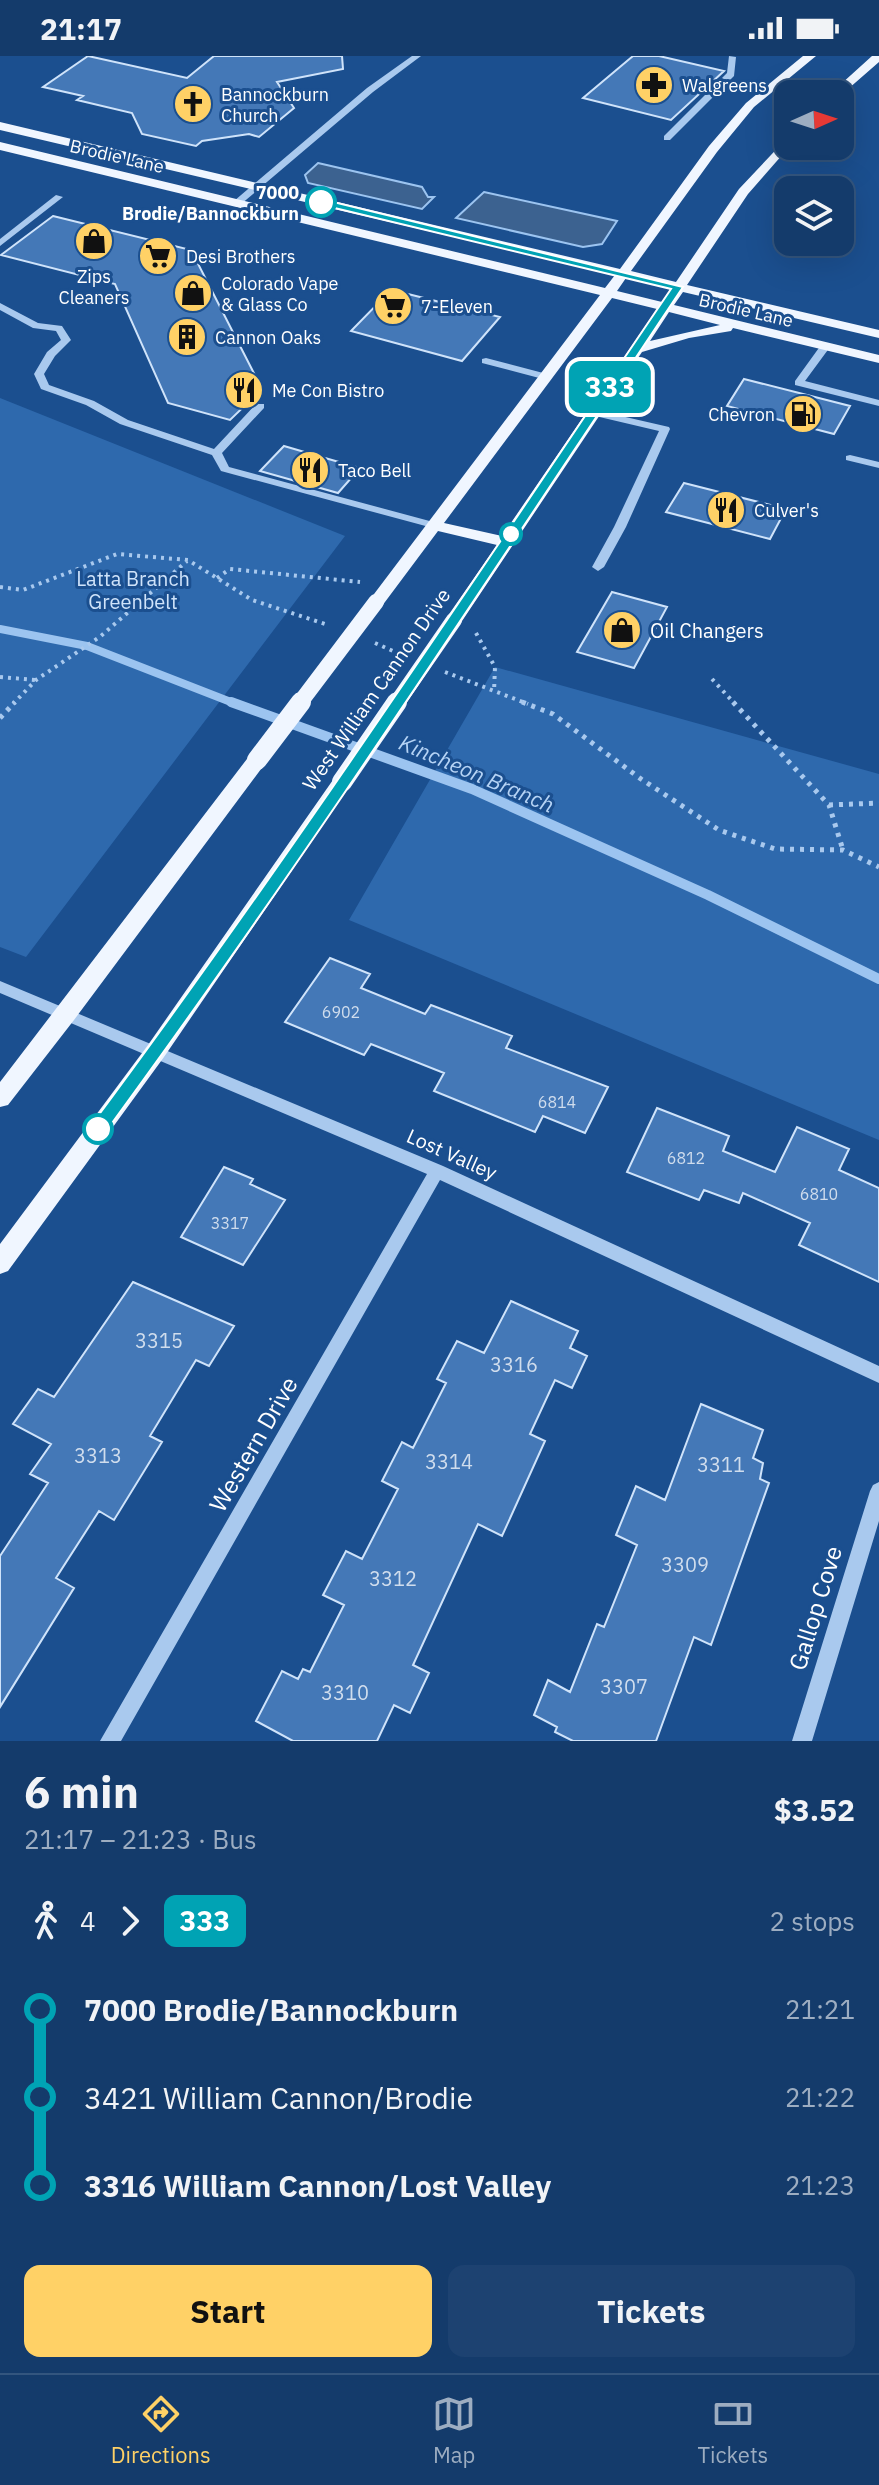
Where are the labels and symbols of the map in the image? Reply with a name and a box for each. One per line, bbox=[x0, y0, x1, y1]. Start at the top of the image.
pharmacy icon: Walgreens bbox=[633, 64, 675, 106]
place label: Walgreens bbox=[682, 74, 767, 97]
north arrow bbox=[774, 80, 854, 160]
church icon: Bannockburn Church bbox=[172, 83, 214, 125]
place label: Bannockburn Church bbox=[221, 83, 329, 127]
street label: Brodie Lane bbox=[68, 134, 167, 178]
place label: 7000 Brodie/Bannockburn bbox=[122, 181, 299, 225]
marker: 7000 Brodie/Bannockburn bbox=[306, 187, 336, 217]
shop icon: Zips Cleaners bbox=[73, 220, 115, 262]
supermarket icon: Desi Brothers bbox=[137, 235, 179, 277]
place label: Desi Brothers bbox=[186, 245, 296, 268]
place label: Zips Cleaners bbox=[58, 265, 130, 309]
shop icon: Colorado Vape & Glass Co bbox=[172, 272, 214, 314]
place label: Colorado Vape & Glass Co bbox=[221, 272, 339, 316]
supermarket icon: 7-Eleven bbox=[372, 285, 414, 327]
street label: Brodie Lane bbox=[697, 288, 796, 332]
place label: 7-Eleven bbox=[421, 295, 493, 318]
building icon: Cannon Oaks bbox=[166, 316, 208, 358]
place label: Cannon Oaks bbox=[215, 326, 321, 349]
line badge: 333 bbox=[564, 361, 656, 413]
restaurant icon: Me Con Bistro bbox=[223, 369, 265, 411]
place label: Me Con Bistro bbox=[272, 379, 384, 402]
fuel station icon: Chevron bbox=[782, 393, 824, 435]
place label: Chevron bbox=[708, 403, 775, 426]
restaurant icon: Taco Bell bbox=[289, 449, 331, 491]
place label: Taco Bell bbox=[338, 459, 411, 482]
restaurant icon: Culver's bbox=[705, 489, 747, 531]
place label: Culver's bbox=[754, 499, 819, 522]
unlabelled marker bbox=[500, 523, 522, 545]
park label: Latta Branch Greenbelt bbox=[76, 565, 190, 615]
street label: West William Cannon Drive bbox=[296, 583, 456, 795]
shop icon: Oil Changers bbox=[601, 609, 643, 651]
place label: Oil Changers bbox=[650, 617, 764, 644]
water label: Kincheon Branch bbox=[395, 727, 559, 819]
house number: 6902 bbox=[322, 1002, 360, 1022]
house number: 6814 bbox=[538, 1092, 576, 1112]
unlabelled marker bbox=[83, 1114, 113, 1144]
street label: Lost Valley bbox=[403, 1122, 501, 1186]
house number: 6812 bbox=[667, 1148, 705, 1168]
house number: 6810 bbox=[800, 1184, 838, 1204]
house number: 3317 bbox=[211, 1213, 249, 1233]
house number: 3315 bbox=[135, 1327, 183, 1354]
house number: 3316 bbox=[490, 1351, 538, 1378]
street label: Western Drive bbox=[201, 1371, 305, 1517]
house number: 3313 bbox=[74, 1442, 122, 1469]
house number: 3314 bbox=[425, 1448, 473, 1475]
house number: 3311 bbox=[697, 1451, 745, 1478]
street label: Gallop Cove bbox=[781, 1542, 849, 1674]
house number: 3309 bbox=[661, 1551, 709, 1578]
house number: 3312 bbox=[369, 1565, 417, 1592]
house number: 3307 bbox=[600, 1673, 648, 1700]
house number: 3310 bbox=[321, 1679, 369, 1706]

